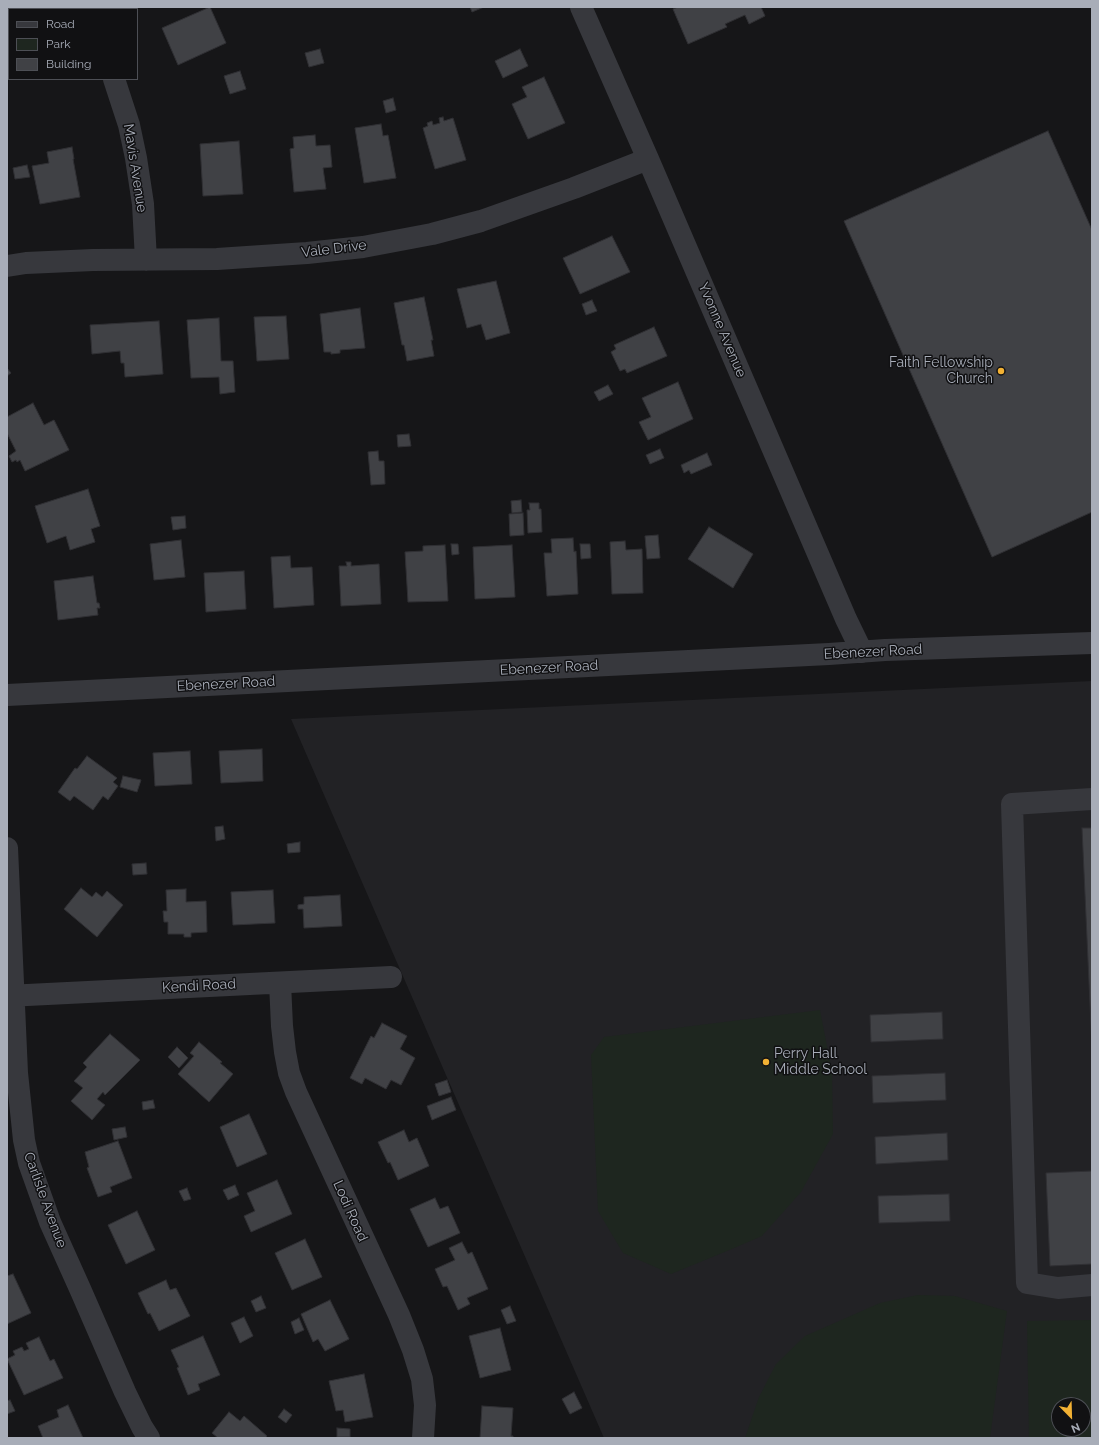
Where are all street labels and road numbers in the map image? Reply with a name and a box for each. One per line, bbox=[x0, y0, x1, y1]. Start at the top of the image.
street label: Mavis Avenue bbox=[120, 122, 150, 214]
street label: Vale Drive bbox=[301, 237, 367, 261]
street label: Yvonne Avenue bbox=[694, 280, 750, 380]
street label: Ebenezer Road bbox=[823, 641, 923, 663]
street label: Ebenezer Road bbox=[499, 657, 599, 679]
street label: Ebenezer Road bbox=[176, 673, 276, 695]
street label: Kendi Road bbox=[162, 976, 236, 996]
street label: Carlisle Avenue bbox=[20, 1150, 70, 1250]
street label: Lodi Road bbox=[329, 1178, 371, 1244]

